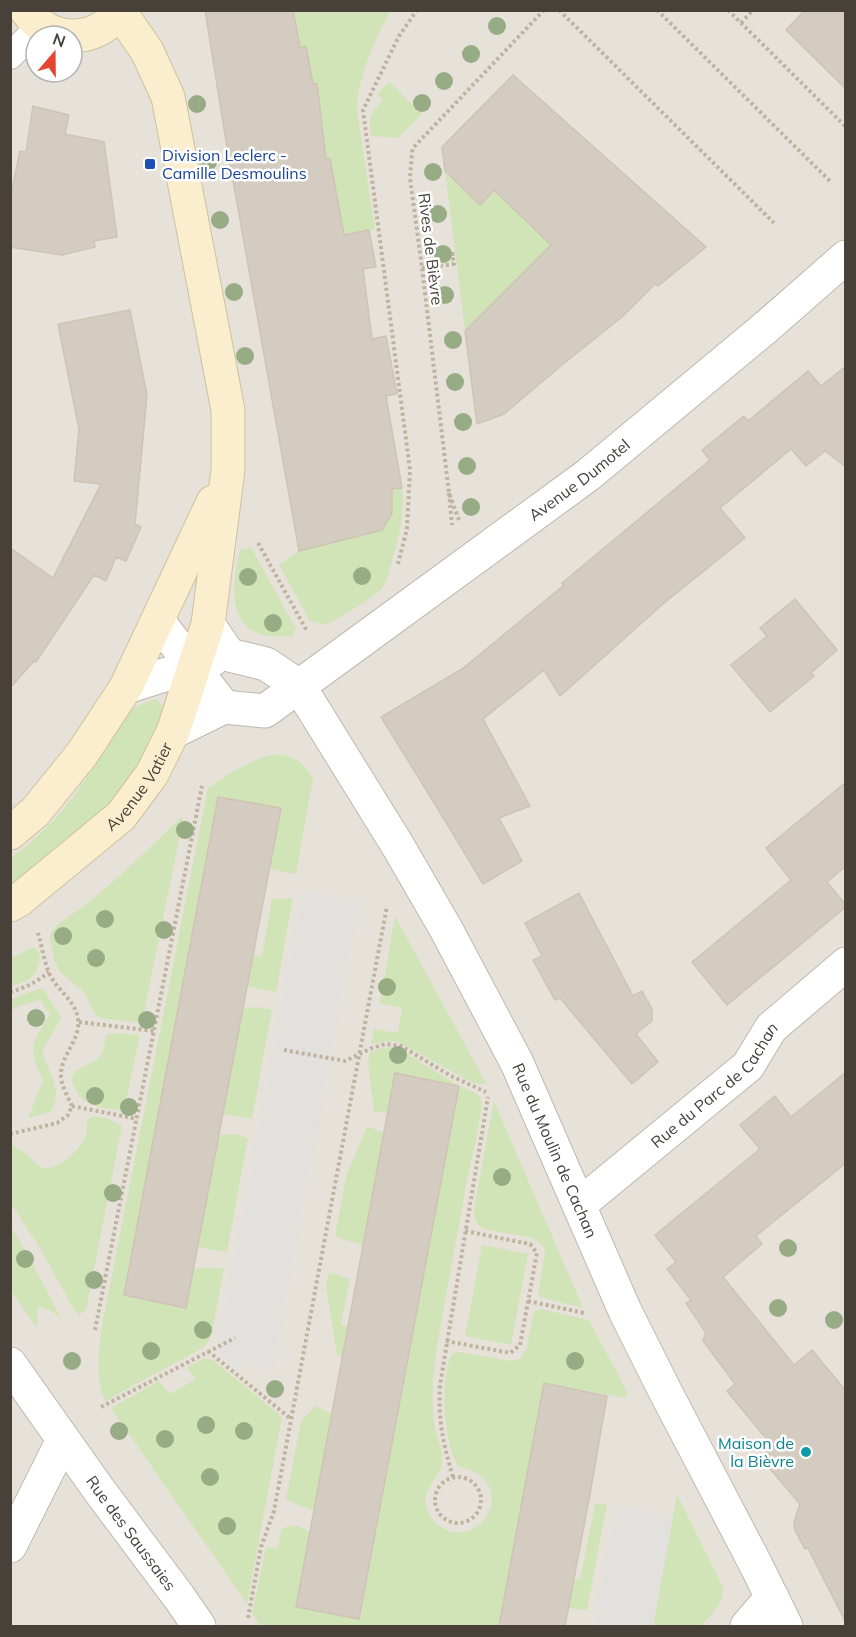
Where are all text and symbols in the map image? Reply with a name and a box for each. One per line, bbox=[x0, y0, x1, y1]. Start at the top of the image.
north arrow bbox=[24, 24, 84, 84]
text: N bbox=[50, 28, 68, 51]
place label: Division Leclerc - Camille Desmoulins bbox=[162, 145, 307, 183]
marker: Division Leclerc - Camille Desmoulins bbox=[143, 157, 157, 171]
street label: Rives de Bièvre bbox=[414, 192, 448, 306]
street label: Avenue Dumotel bbox=[525, 435, 634, 525]
street label: Avenue Vatier bbox=[101, 739, 176, 835]
street label: Rue du Parc de Cachan bbox=[646, 1017, 781, 1152]
street label: Rue du Moulin de Cachan bbox=[508, 1060, 602, 1241]
place label: Maison de la Bièvre bbox=[718, 1433, 794, 1471]
marker: Maison de la Bièvre bbox=[799, 1445, 813, 1459]
street label: Rue des Saussaies bbox=[82, 1472, 181, 1595]

